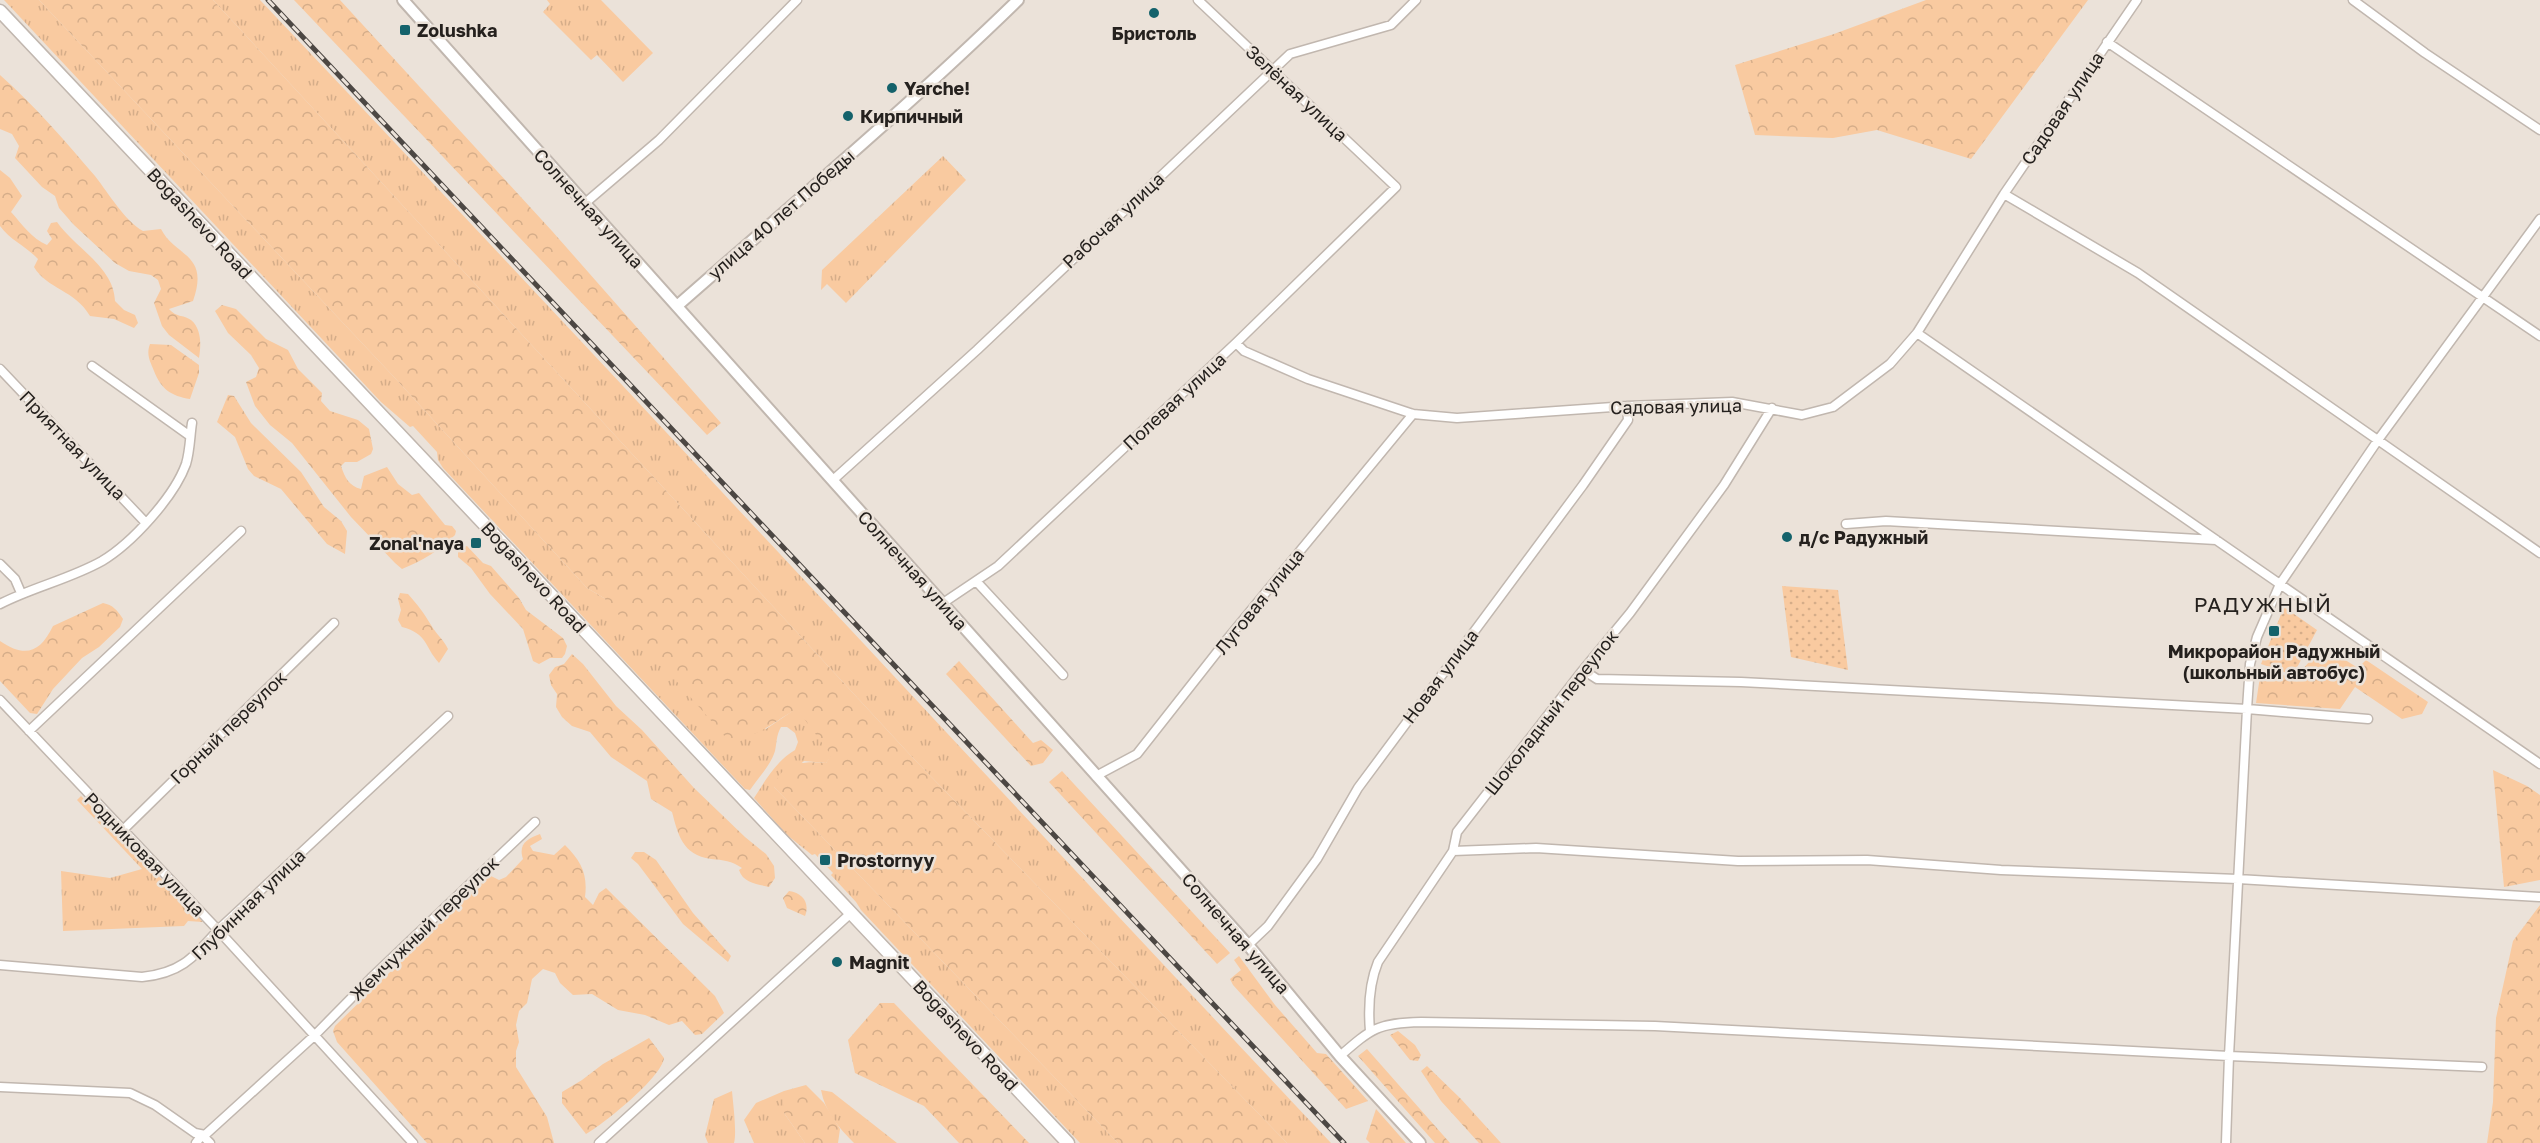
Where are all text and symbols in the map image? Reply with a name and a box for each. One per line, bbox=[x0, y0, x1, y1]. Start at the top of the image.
marker: Бристоль bbox=[1147, 6, 1161, 20]
place label: Zolushka bbox=[417, 19, 497, 41]
place label: Бристоль bbox=[1111, 22, 1197, 44]
marker: Zolushka bbox=[398, 23, 412, 37]
street label: Зелёная улица bbox=[1241, 40, 1353, 146]
street label: Садовая улица bbox=[2016, 47, 2108, 169]
place label: Yarche! bbox=[904, 77, 970, 99]
marker: Yarche! bbox=[885, 81, 899, 95]
place label: Кирпичный bbox=[860, 105, 963, 127]
marker: Кирпичный bbox=[841, 109, 855, 123]
street label: Солнечная улица bbox=[529, 144, 649, 272]
street label: улица 40 лет Победы bbox=[703, 144, 859, 284]
street label: Bogashevo Road bbox=[143, 163, 257, 283]
street label: Рабочая улица bbox=[1058, 167, 1168, 273]
street label: Полевая улица bbox=[1118, 348, 1230, 454]
street label: Приятная улица bbox=[15, 386, 131, 504]
street label: Садовая улица bbox=[1610, 394, 1742, 418]
street label: Солнечная улица bbox=[853, 506, 973, 634]
street label: Bogashevo Road bbox=[477, 517, 591, 637]
place label: д/с Радужный bbox=[1799, 526, 1928, 548]
marker: д/с Радужный bbox=[1780, 530, 1794, 544]
place label: Zonal'naya bbox=[369, 532, 464, 554]
marker: Zonal'naya bbox=[469, 536, 483, 550]
street label: Луговая улица bbox=[1210, 544, 1308, 658]
district label: РАДУЖНЫЙ bbox=[2194, 591, 2332, 617]
marker: Микрорайон Радужный (школьный автобус) bbox=[2267, 624, 2281, 638]
street label: Новая улица bbox=[1397, 625, 1483, 727]
street label: Шоколадный переулок bbox=[1480, 625, 1622, 799]
place label: Микрорайон Радужный (школьный автобус) bbox=[2168, 640, 2380, 683]
street label: Горный переулок bbox=[165, 666, 291, 788]
street label: Родниковая улица bbox=[80, 787, 210, 921]
street label: Глубинная улица bbox=[186, 844, 310, 964]
place label: Prostornyy bbox=[837, 849, 934, 871]
street label: Жемчужный переулок bbox=[345, 851, 503, 1005]
marker: Prostornyy bbox=[818, 853, 832, 867]
street label: Солнечная улица bbox=[1177, 868, 1295, 998]
place label: Magnit bbox=[849, 951, 910, 973]
marker: Magnit bbox=[830, 955, 844, 969]
street label: Bogashevo Road bbox=[909, 975, 1023, 1095]

